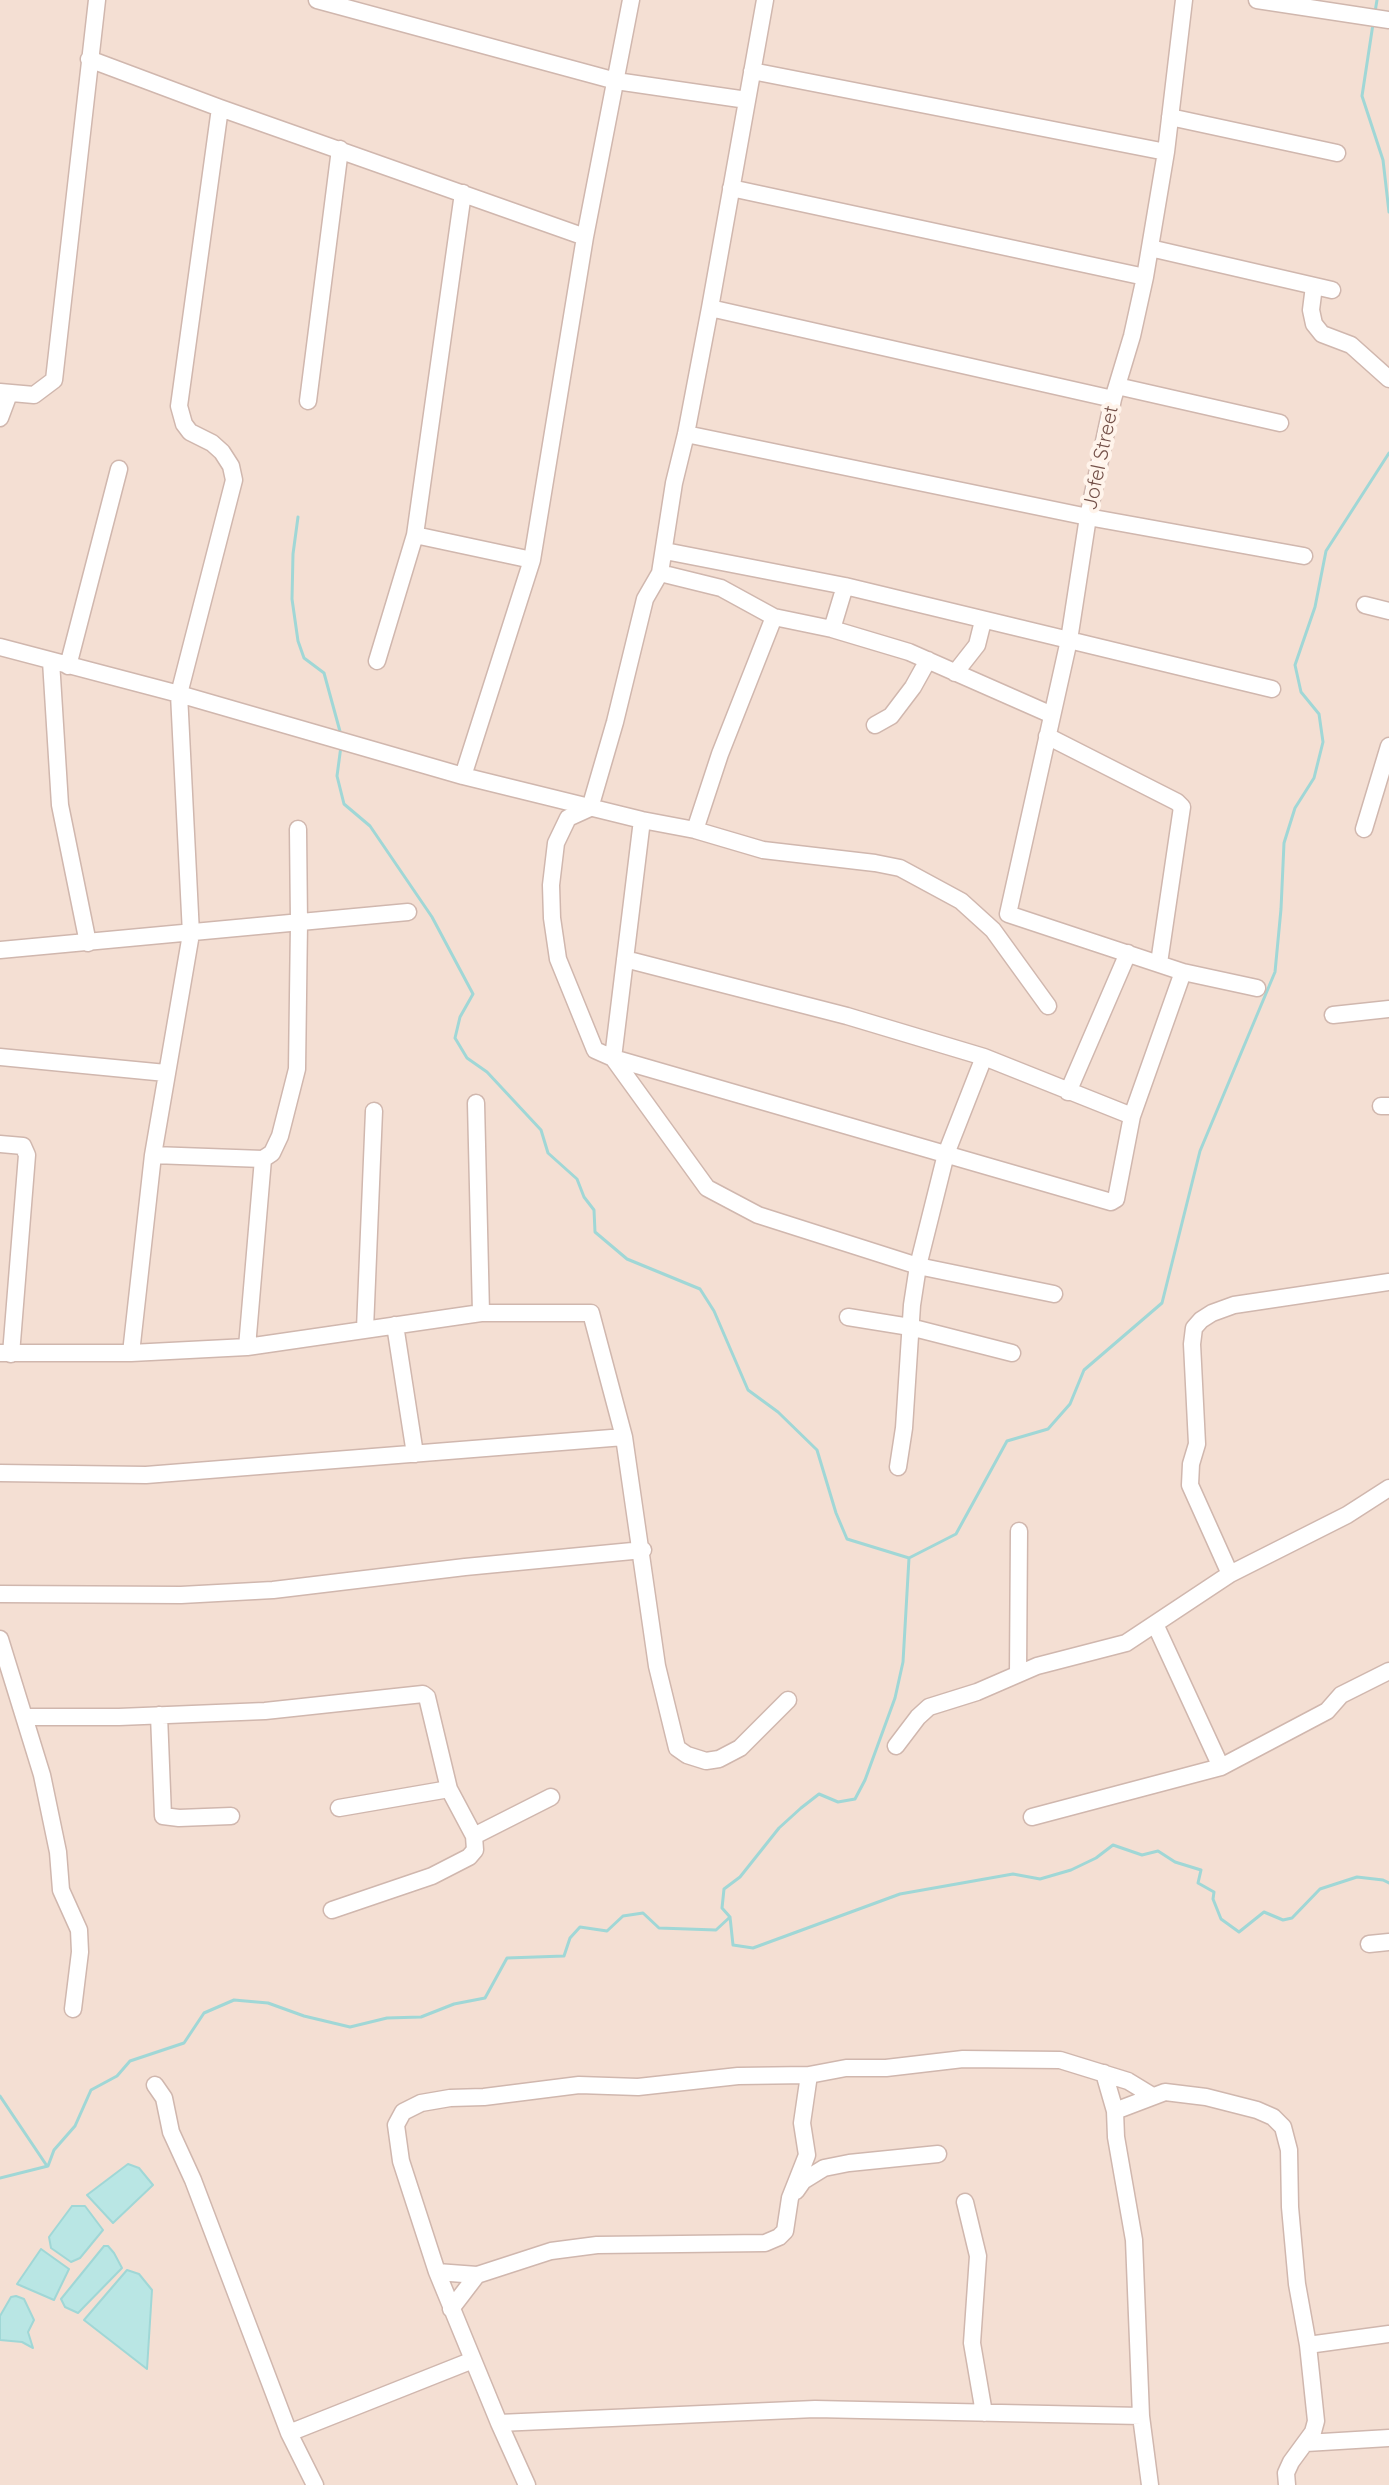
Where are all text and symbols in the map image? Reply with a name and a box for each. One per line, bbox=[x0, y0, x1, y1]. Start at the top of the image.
street label: Jofel Street bbox=[1078, 404, 1124, 512]

